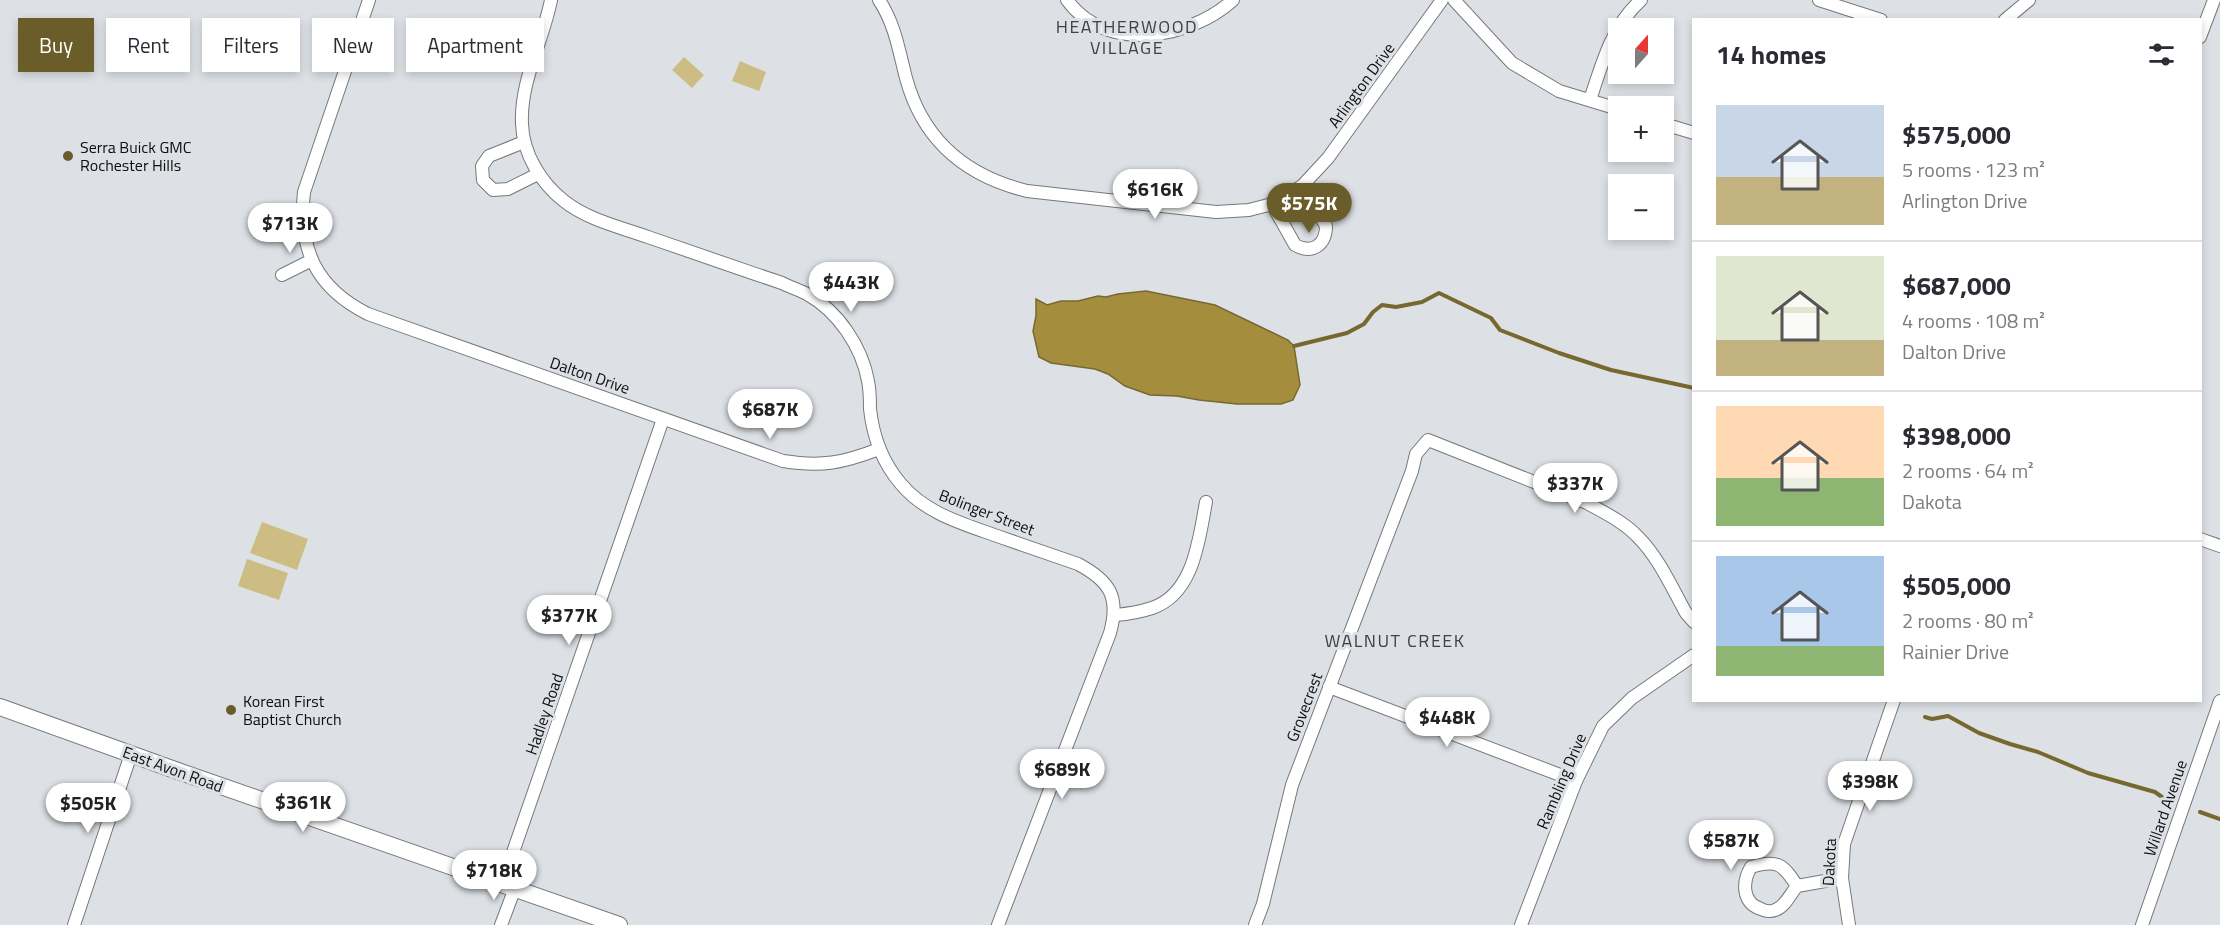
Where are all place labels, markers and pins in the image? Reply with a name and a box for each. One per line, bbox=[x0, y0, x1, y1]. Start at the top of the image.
place label: Serra Buick GMC Rochester Hills bbox=[80, 135, 192, 177]
marker: Serra Buick GMC Rochester Hills bbox=[61, 149, 75, 163]
pin: $616K bbox=[1113, 169, 1197, 220]
pin: $575K bbox=[1267, 183, 1351, 234]
pin: $713K bbox=[248, 203, 332, 254]
pin: $443K bbox=[809, 262, 893, 313]
pin: $687K bbox=[728, 389, 812, 440]
pin: $337K bbox=[1533, 463, 1617, 514]
pin: $377K bbox=[527, 595, 611, 646]
place label: Korean First Baptist Church bbox=[243, 689, 342, 731]
pin: $448K bbox=[1405, 697, 1489, 748]
marker: Korean First Baptist Church bbox=[224, 703, 238, 717]
pin: $689K bbox=[1020, 749, 1104, 800]
pin: $398K bbox=[1828, 761, 1912, 812]
pin: $361K bbox=[261, 782, 345, 833]
pin: $505K bbox=[46, 783, 130, 834]
pin: $587K bbox=[1689, 820, 1773, 871]
pin: $718K bbox=[452, 850, 536, 901]

